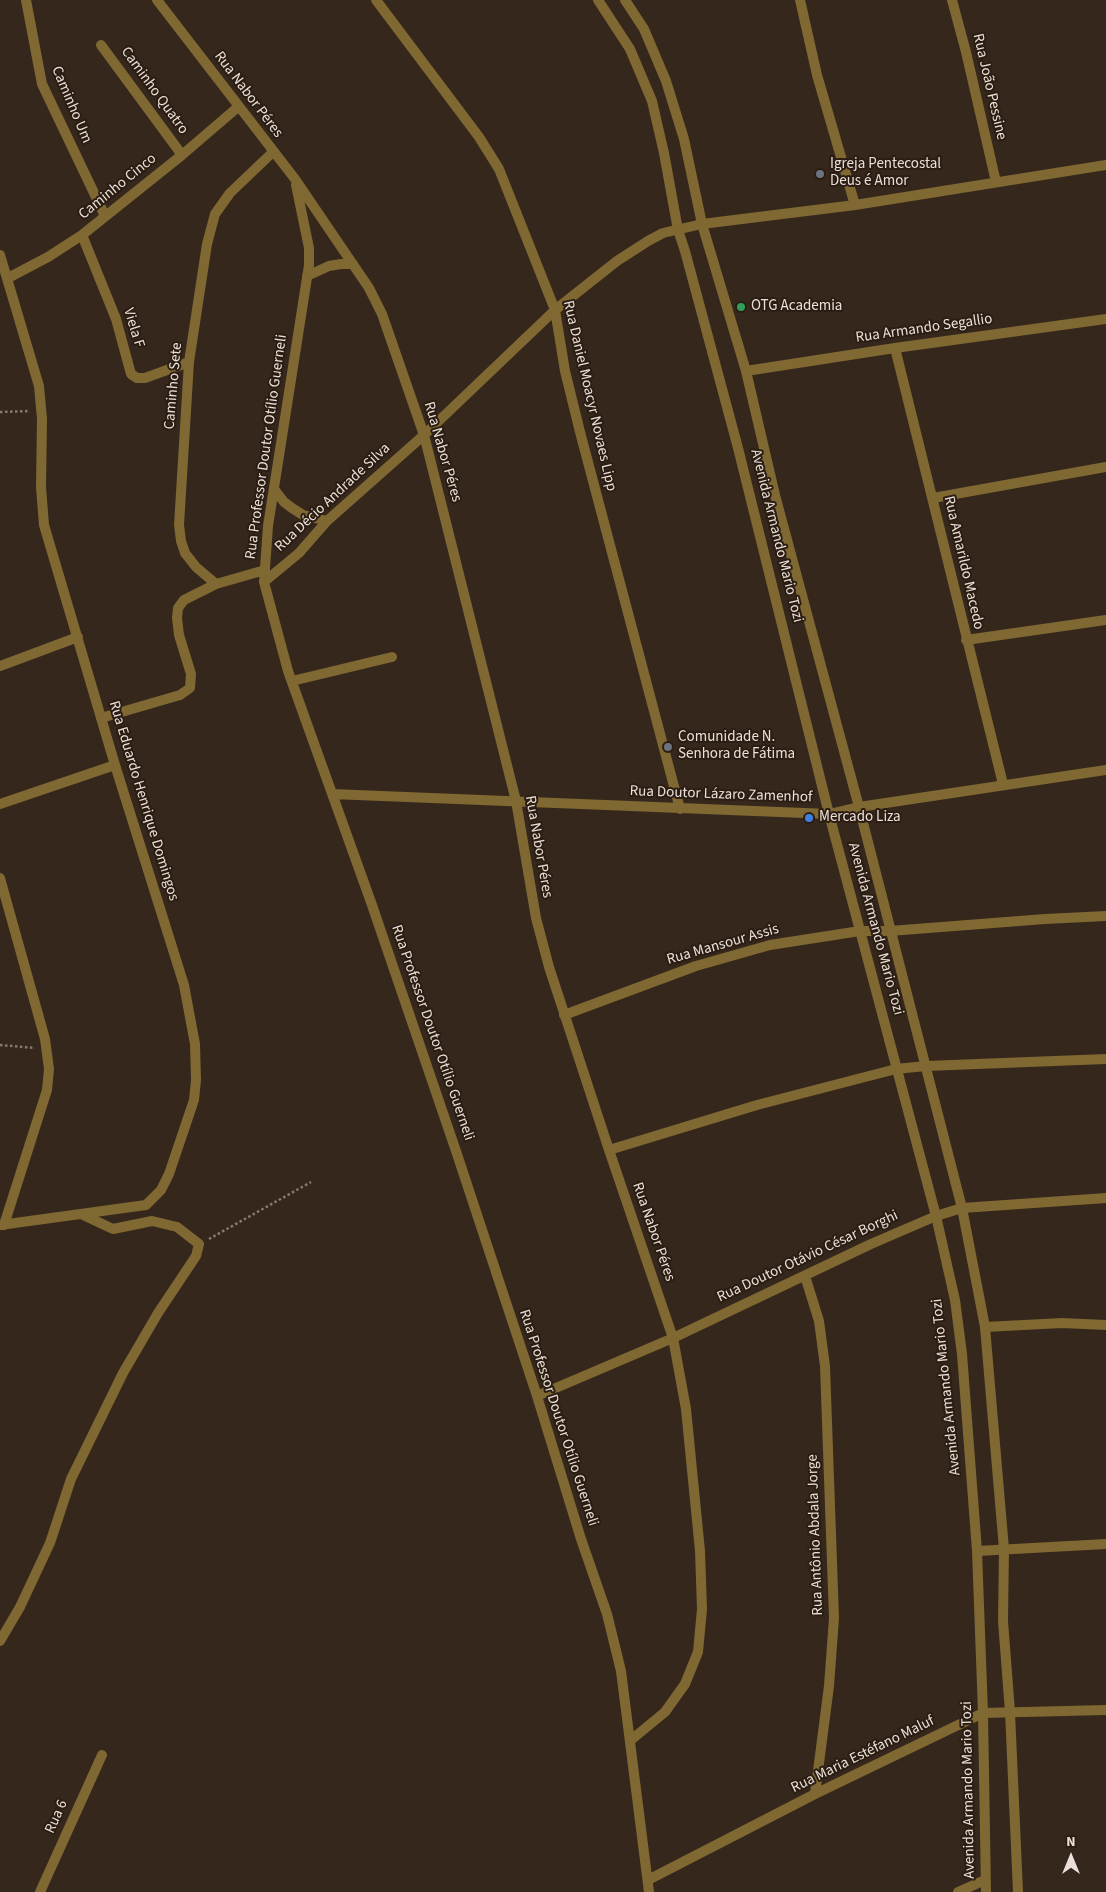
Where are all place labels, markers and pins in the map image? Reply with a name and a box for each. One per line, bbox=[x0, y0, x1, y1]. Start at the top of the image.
place label: Igreja Pentecostal Deus é Amor bbox=[830, 156, 941, 191]
marker: Igreja Pentecostal Deus é Amor bbox=[814, 168, 826, 180]
place label: OTG Academia bbox=[751, 298, 842, 316]
marker: OTG Academia bbox=[735, 301, 747, 313]
place label: Comunidade N. Senhora de Fátima bbox=[678, 729, 795, 764]
marker: Comunidade N. Senhora de Fátima bbox=[662, 741, 674, 753]
place label: Mercado Liza bbox=[819, 809, 901, 827]
marker: Mercado Liza bbox=[803, 812, 815, 824]

